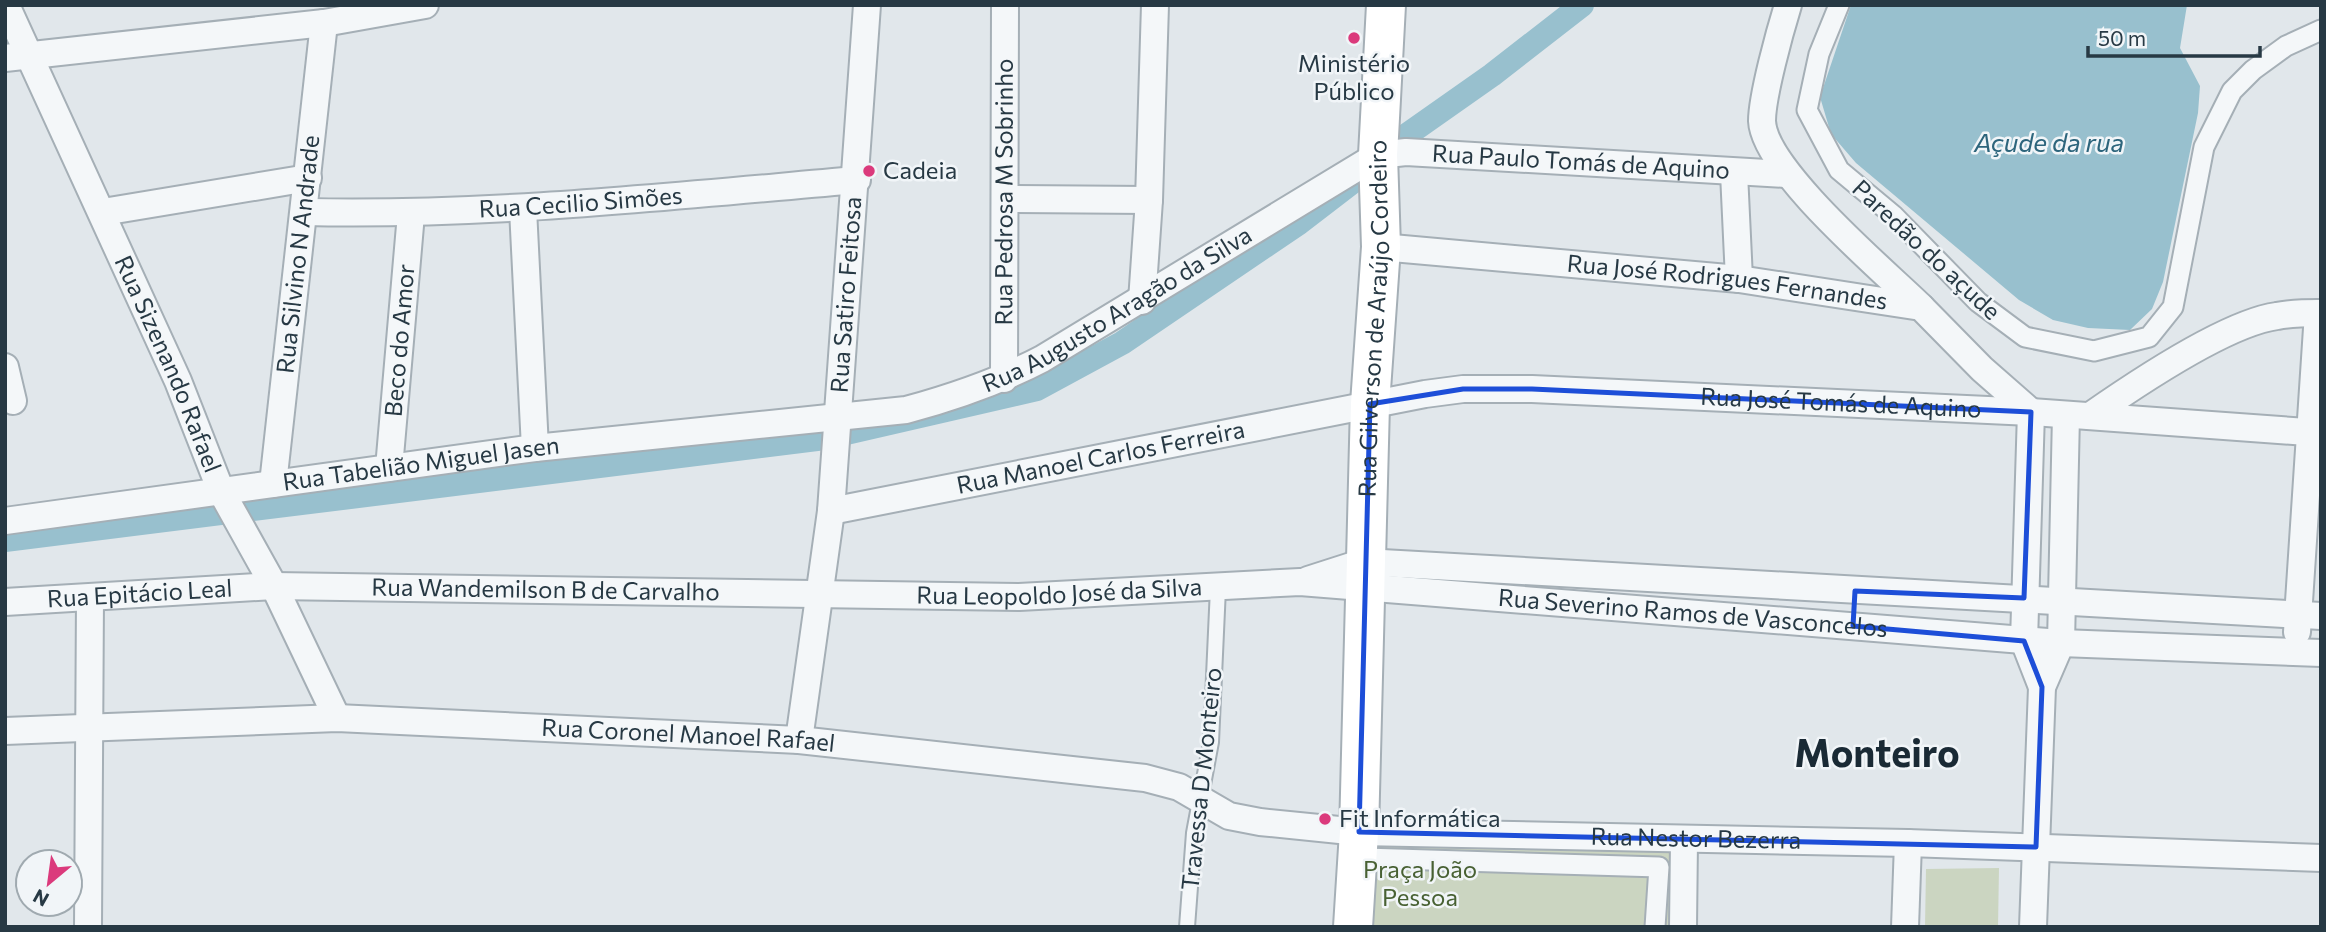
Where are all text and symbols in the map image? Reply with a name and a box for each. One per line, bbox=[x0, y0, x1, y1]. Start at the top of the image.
scale bar bbox=[2088, 14, 2260, 58]
text: 50 m bbox=[2098, 25, 2146, 50]
marker: Ministério Público bbox=[1346, 30, 1362, 46]
place label: Ministério Público bbox=[1298, 48, 1410, 105]
street label: Rua Pedrosa M Sobrinho bbox=[988, 58, 1018, 326]
water label: Açude da rua bbox=[1973, 126, 2124, 157]
street label: Rua Silvino N Andrade bbox=[269, 134, 324, 375]
street label: Rua Paulo Tomás de Aquino bbox=[1431, 138, 1731, 184]
street label: Rua Gilverson de Araújo Cordeiro bbox=[1352, 139, 1394, 498]
place label: Cadeia bbox=[883, 155, 957, 184]
marker: Cadeia bbox=[861, 163, 877, 179]
street label: Paredão do açude bbox=[1847, 173, 2007, 325]
street label: Rua Cecilio Simões bbox=[478, 180, 684, 223]
street label: Rua Satiro Feitosa bbox=[823, 196, 866, 394]
street label: Rua Augusto Aragão da Silva bbox=[978, 219, 1256, 397]
street label: Rua José Rodrigues Fernandes bbox=[1566, 248, 1890, 315]
street label: Rua Sizenando Rafael bbox=[110, 250, 228, 476]
street label: Beco do Amor bbox=[377, 262, 420, 418]
street label: Rua José Tomás de Aquino bbox=[1700, 381, 1982, 423]
street label: Rua Manoel Carlos Ferreira bbox=[954, 414, 1247, 499]
street label: Rua Tabelião Miguel Jasen bbox=[281, 430, 561, 496]
street label: Rua Wandemilson B de Carvalho bbox=[371, 571, 720, 606]
street label: Rua Leopoldo José da Silva bbox=[916, 571, 1203, 610]
street label: Rua Epitácio Leal bbox=[46, 573, 233, 612]
street label: Rua Severino Ramos de Vasconcelos bbox=[1497, 582, 1889, 642]
street label: Travessa D Monteiro bbox=[1174, 666, 1227, 892]
street label: Rua Coronel Manoel Rafael bbox=[541, 712, 837, 757]
district label: Monteiro bbox=[1794, 728, 1960, 775]
place label: Fit Informática bbox=[1339, 803, 1500, 832]
marker: Fit Informática bbox=[1317, 811, 1333, 827]
street label: Rua Nestor Bezerra bbox=[1590, 821, 1802, 854]
north arrow bbox=[14, 848, 84, 918]
park label: Praça João Pessoa bbox=[1363, 854, 1477, 911]
text: N bbox=[29, 885, 52, 912]

